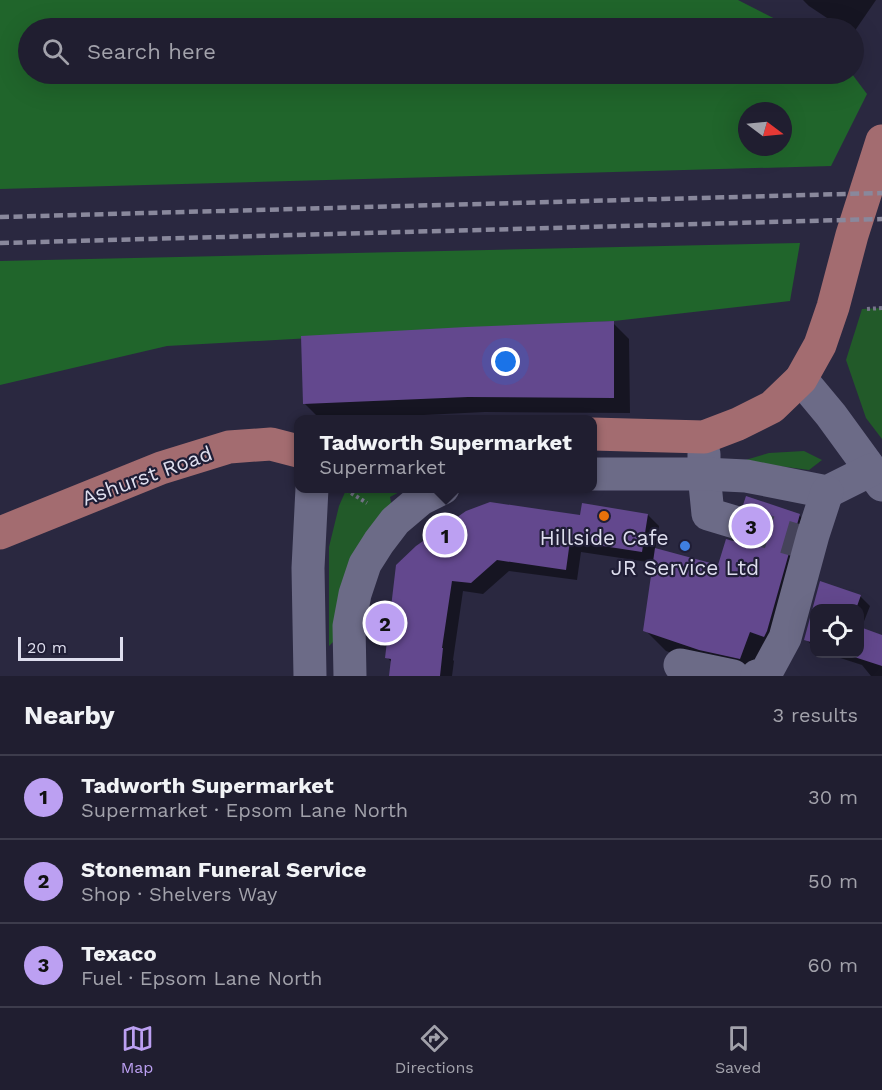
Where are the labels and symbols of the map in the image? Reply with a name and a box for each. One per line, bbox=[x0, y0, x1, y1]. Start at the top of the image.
north arrow bbox=[738, 102, 792, 156]
your location bbox=[491, 347, 520, 376]
street label: Ashurst Road bbox=[78, 440, 216, 511]
pin: 3 bbox=[732, 504, 771, 548]
marker: Hillside Cafe bbox=[597, 509, 611, 523]
pin: 1 bbox=[426, 512, 464, 558]
place label: Hillside Cafe bbox=[539, 525, 669, 550]
marker: JR Service Ltd bbox=[678, 539, 692, 553]
place label: JR Service Ltd bbox=[611, 555, 759, 580]
pin: 2 bbox=[366, 600, 404, 646]
scale bar bbox=[18, 634, 123, 662]

